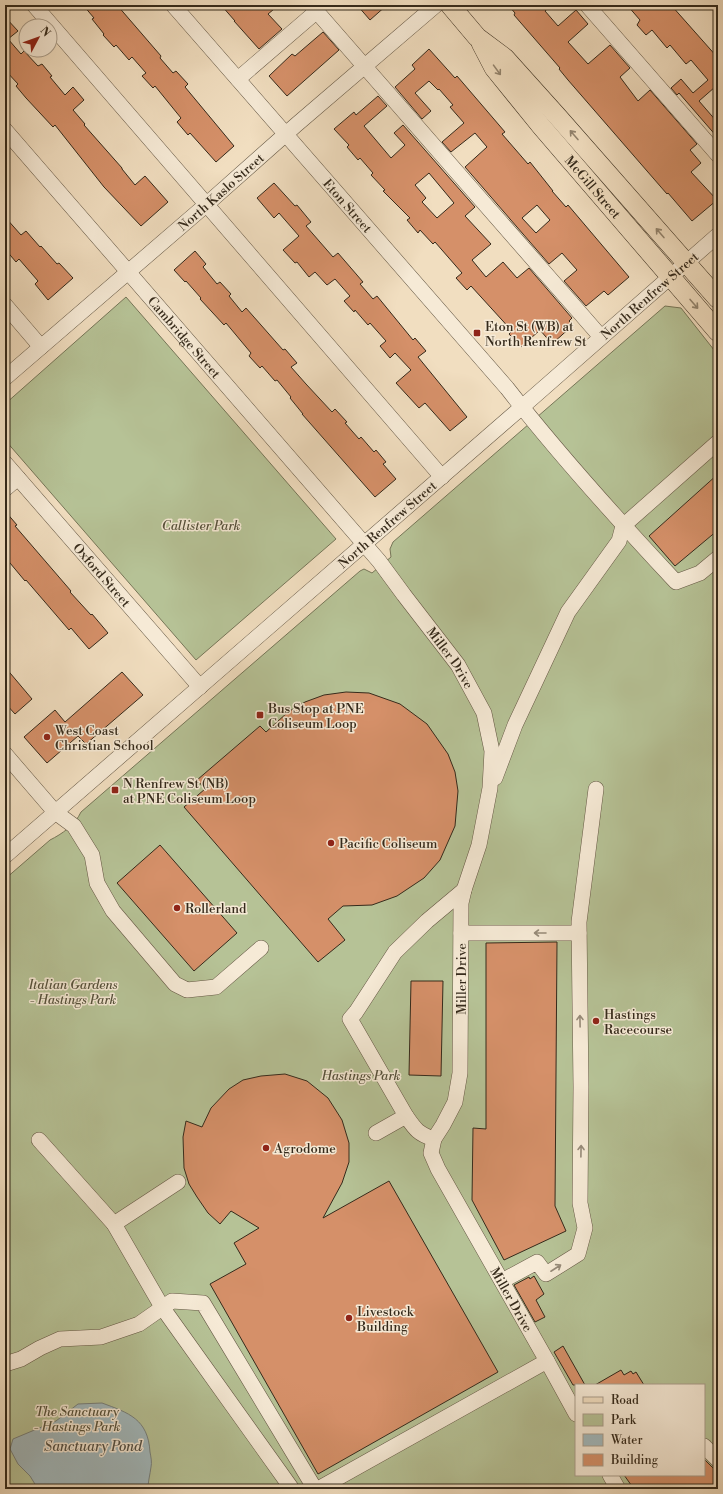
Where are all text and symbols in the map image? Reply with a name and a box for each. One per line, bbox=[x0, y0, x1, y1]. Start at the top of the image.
north arrow bbox=[18, 18, 58, 58]
text: N bbox=[37, 24, 53, 40]
one-way arrow bbox=[492, 65, 501, 76]
one-way arrow bbox=[570, 130, 579, 141]
street label: North Kaslo Street bbox=[175, 150, 268, 235]
street label: McGill Street bbox=[561, 153, 624, 222]
street label: Eton Street bbox=[319, 176, 375, 237]
one-way arrow bbox=[656, 228, 665, 238]
street label: North Renfrew Street bbox=[598, 249, 702, 343]
street label: Cambridge Street bbox=[144, 293, 224, 382]
one-way arrow bbox=[690, 298, 699, 309]
place label: Eton St (WB) at North Renfrew St bbox=[485, 319, 587, 350]
marker: Eton St (WB) at North Renfrew St bbox=[472, 328, 482, 338]
street label: North Renfrew Street bbox=[335, 478, 440, 572]
park label: Callister Park bbox=[162, 518, 241, 534]
street label: Oxford Street bbox=[69, 540, 134, 611]
street label: Miller Drive bbox=[423, 624, 477, 692]
place label: Bus Stop at PNE Coliseum Loop bbox=[267, 701, 364, 732]
marker: Bus Stop at PNE Coliseum Loop bbox=[255, 710, 265, 720]
place label: West Coast Christian School bbox=[54, 723, 154, 754]
marker: West Coast Christian School bbox=[42, 732, 52, 742]
place label: N Renfrew St (NB) at PNE Coliseum Loop bbox=[123, 776, 256, 807]
marker: N Renfrew St (NB) at PNE Coliseum Loop bbox=[110, 785, 120, 795]
place label: Pacific Coliseum bbox=[339, 836, 438, 852]
marker: Pacific Coliseum bbox=[326, 838, 336, 848]
place label: Rollerland bbox=[185, 901, 247, 917]
marker: Rollerland bbox=[172, 903, 182, 913]
one-way arrow bbox=[534, 929, 547, 937]
street label: Miller Drive bbox=[454, 943, 470, 1015]
park label: Italian Gardens - Hastings Park bbox=[27, 977, 118, 1008]
place label: Hastings Racecourse bbox=[604, 1007, 673, 1038]
one-way arrow bbox=[577, 1015, 584, 1028]
marker: Hastings Racecourse bbox=[591, 1016, 601, 1026]
park label: Hastings Park bbox=[321, 1068, 401, 1084]
place label: Agrodome bbox=[273, 1141, 336, 1157]
marker: Agrodome bbox=[261, 1143, 271, 1153]
one-way arrow bbox=[577, 1145, 585, 1158]
one-way arrow bbox=[550, 1264, 561, 1272]
street label: Miller Drive bbox=[486, 1265, 536, 1335]
place label: Livestock Building bbox=[356, 1304, 415, 1335]
marker: Livestock Building bbox=[344, 1313, 354, 1323]
legend bbox=[575, 1384, 705, 1476]
text: Road bbox=[611, 1393, 639, 1408]
park label: The Sanctuary - Hastings Park bbox=[34, 1404, 120, 1435]
text: Park bbox=[611, 1413, 637, 1428]
text: Water bbox=[610, 1433, 643, 1448]
water label: Sanctuary Pond bbox=[44, 1438, 143, 1456]
text: Building bbox=[610, 1453, 659, 1468]

